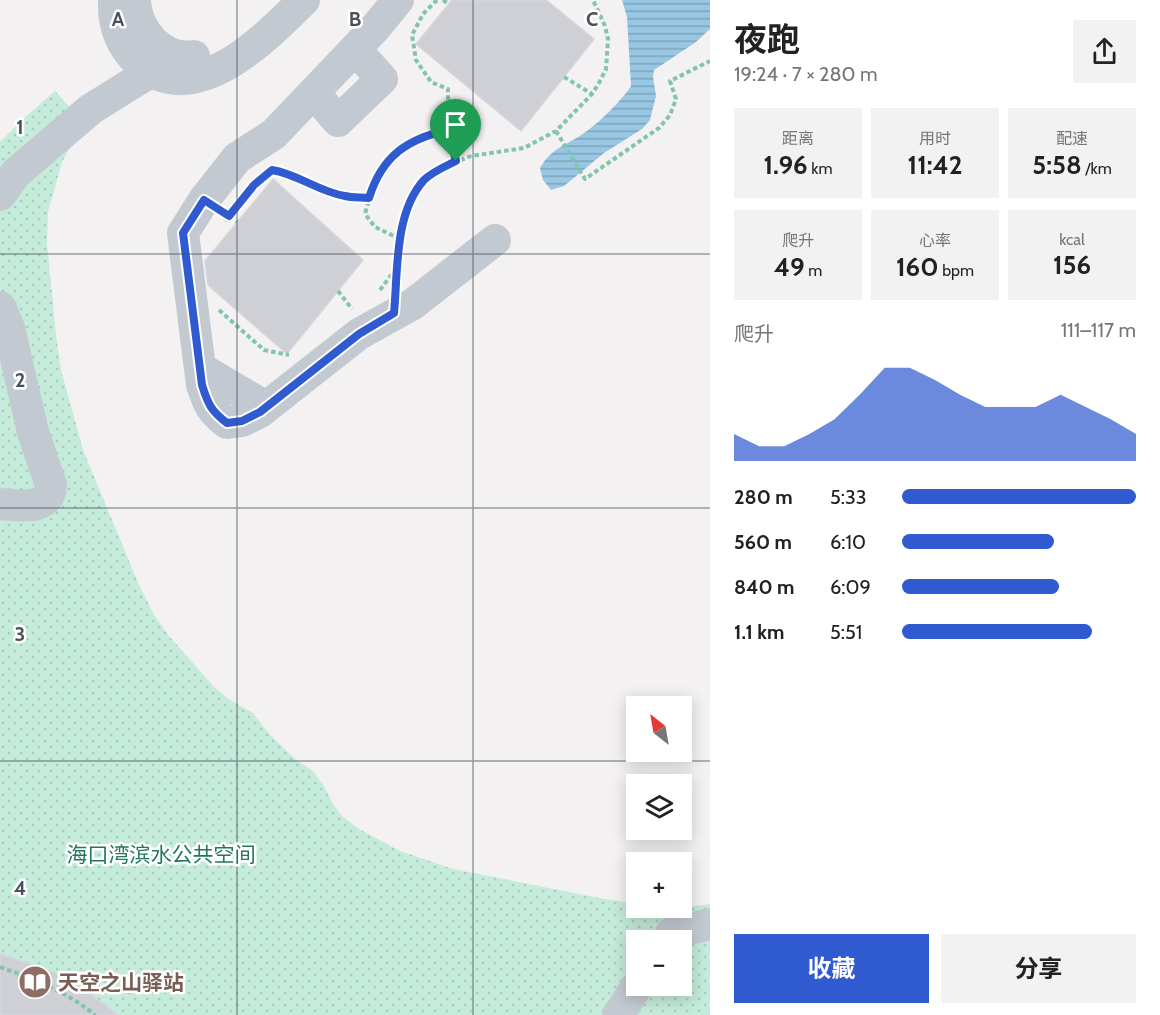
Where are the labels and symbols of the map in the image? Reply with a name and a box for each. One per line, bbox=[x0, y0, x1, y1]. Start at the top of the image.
text: A bbox=[112, 7, 125, 31]
text: B bbox=[349, 7, 361, 31]
text: C bbox=[586, 7, 598, 31]
pin bbox=[430, 99, 481, 161]
text: 1 bbox=[16, 115, 24, 139]
text: 2 bbox=[15, 368, 25, 392]
text: 3 bbox=[15, 622, 25, 646]
north arrow bbox=[626, 696, 692, 762]
park label: 海口湾滨水公共空间 bbox=[67, 842, 256, 867]
text: 4 bbox=[14, 876, 26, 900]
library icon: 天空之山驿站 bbox=[17, 964, 53, 1000]
place label: 天空之山驿站 bbox=[58, 970, 184, 995]

